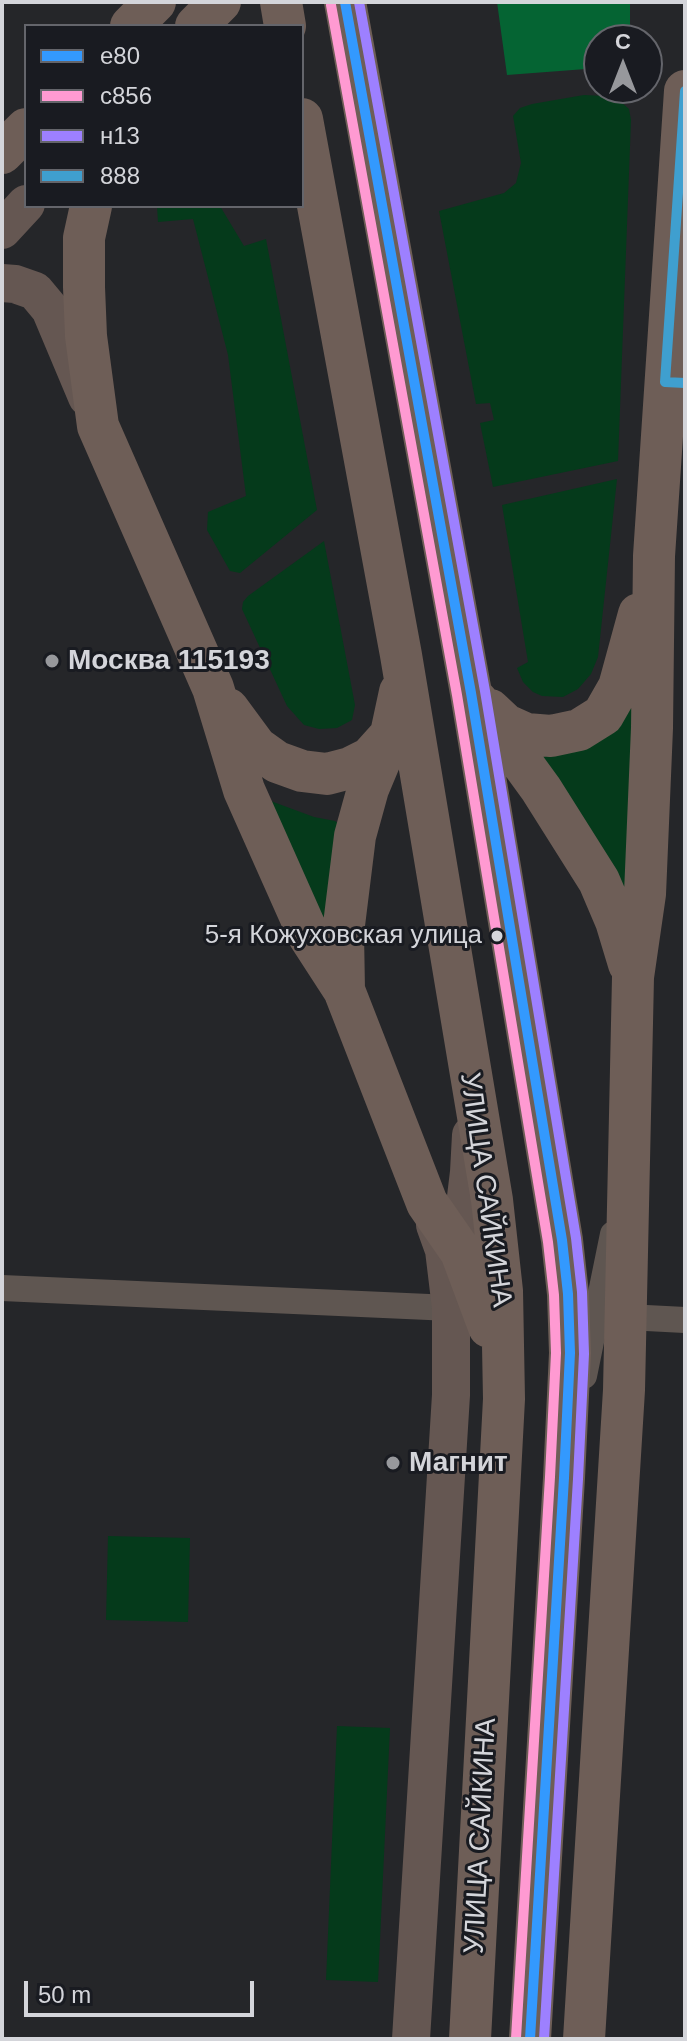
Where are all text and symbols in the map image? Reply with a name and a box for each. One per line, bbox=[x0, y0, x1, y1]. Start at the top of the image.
legend bbox=[24, 24, 304, 208]
north arrow bbox=[583, 24, 663, 104]
text: С bbox=[615, 29, 631, 54]
text: е80 bbox=[100, 42, 140, 69]
text: с856 bbox=[100, 82, 152, 109]
text: н13 bbox=[100, 122, 140, 149]
text: 888 bbox=[100, 162, 140, 189]
place label: Москва 115193 bbox=[68, 644, 270, 678]
marker: Москва 115193 bbox=[43, 652, 61, 670]
place label: 5-я Кожуховская улица bbox=[205, 920, 482, 952]
marker: 5-я Кожуховская улица bbox=[489, 928, 505, 944]
street label: УЛИЦА САЙКИНА bbox=[452, 1071, 518, 1309]
place label: Магнит bbox=[409, 1446, 508, 1480]
marker: Магнит bbox=[384, 1454, 402, 1472]
street label: УЛИЦА САЙКИНА bbox=[458, 1717, 504, 1955]
scale bar bbox=[28, 1965, 258, 2015]
text: 50 m bbox=[38, 1981, 91, 2008]

